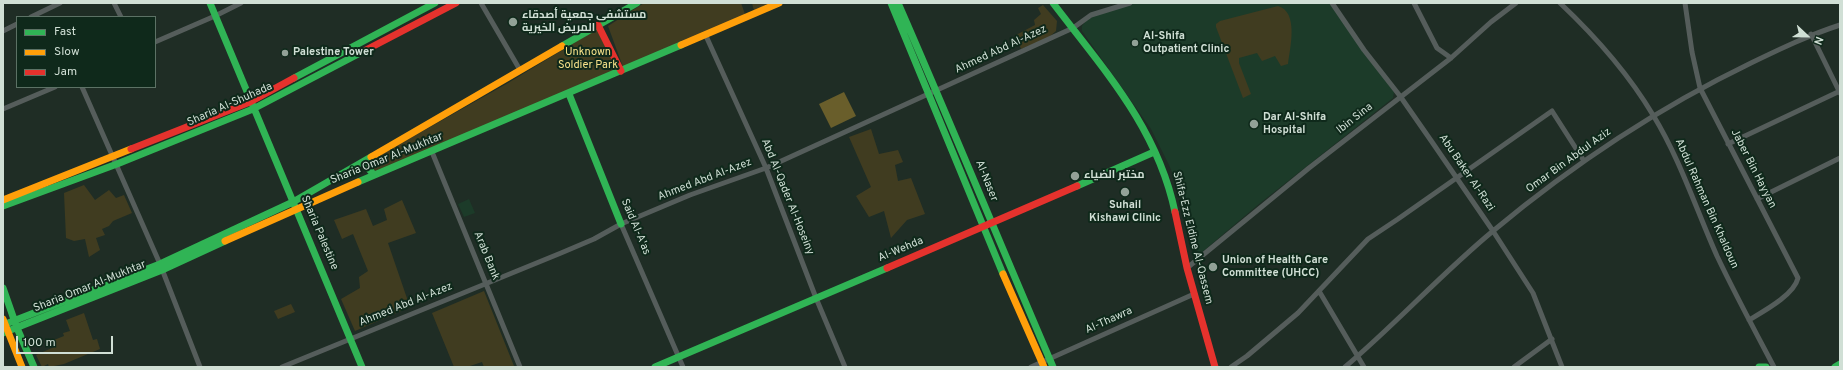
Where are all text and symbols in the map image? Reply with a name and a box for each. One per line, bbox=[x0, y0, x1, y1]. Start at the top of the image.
place label: مستشفى جمعية أصدقاء المريض الخيرية bbox=[522, 9, 646, 35]
legend bbox=[16, 16, 156, 88]
marker: مستشفى جمعية أصدقاء المريض الخيرية bbox=[507, 16, 519, 28]
north arrow bbox=[1787, 16, 1827, 56]
street label: Ahmed Abd Al-Azez bbox=[953, 23, 1049, 77]
text: Fast bbox=[54, 24, 76, 40]
place label: Al-Shifa Outpatient Clinic bbox=[1143, 30, 1229, 56]
text: N bbox=[1810, 34, 1826, 47]
marker: Al-Shifa Outpatient Clinic bbox=[1130, 38, 1140, 48]
text: Slow bbox=[54, 44, 80, 60]
place label: Palestine Tower bbox=[293, 46, 374, 60]
park label: Unknown Soldier Park bbox=[558, 46, 618, 72]
marker: Palestine Tower bbox=[280, 48, 290, 58]
text: Jam bbox=[54, 64, 77, 80]
street label: Sharia Al-Shuhada bbox=[185, 80, 275, 130]
street label: Ibin Sina bbox=[1334, 101, 1376, 137]
place label: Dar Al-Shifa Hospital bbox=[1263, 111, 1326, 137]
marker: Dar Al-Shifa Hospital bbox=[1248, 118, 1260, 130]
street label: Omar Bin Abdul Aziz bbox=[1524, 126, 1614, 196]
street label: Jaber Bin Hayyan bbox=[1727, 127, 1779, 211]
street label: Sharia Omar Al-Mukhtar bbox=[329, 130, 445, 188]
street label: Abu Baker Al-Razi bbox=[1435, 132, 1497, 214]
street label: Abd Al-Qader Al-Hoseiny bbox=[758, 137, 816, 257]
street label: Abdul Rahman Bin Khaldoun bbox=[1671, 137, 1741, 271]
street label: Ahmed Abd Al-Azez bbox=[656, 156, 754, 204]
street label: Al-Naser bbox=[972, 158, 1000, 204]
place label: مختبر الضياء bbox=[1084, 169, 1145, 183]
marker: مختبر الضياء bbox=[1069, 170, 1081, 182]
street label: Shifa-Ezz Eldine Al-Qassem bbox=[1169, 170, 1215, 306]
marker: Suhail Kishawi Clinic bbox=[1119, 186, 1131, 198]
street label: Sharia Palestine bbox=[297, 194, 341, 272]
street label: Said Al-A'as bbox=[617, 197, 653, 257]
place label: Suhail Kishawi Clinic bbox=[1089, 199, 1161, 225]
street label: Arab Bank bbox=[470, 230, 502, 282]
street label: Al-Wehda bbox=[876, 235, 926, 265]
place label: Union of Health Care Committee (UHCC) bbox=[1222, 254, 1328, 280]
street label: Sharia Omar Al-Mukhtar bbox=[32, 258, 148, 316]
marker: Union of Health Care Committee (UHCC) bbox=[1207, 261, 1219, 273]
street label: Ahmed Abd Al-Azez bbox=[357, 280, 455, 330]
street label: Al-Thawra bbox=[1083, 305, 1135, 337]
scale bar bbox=[18, 328, 115, 354]
text: 100 m bbox=[23, 335, 56, 351]

